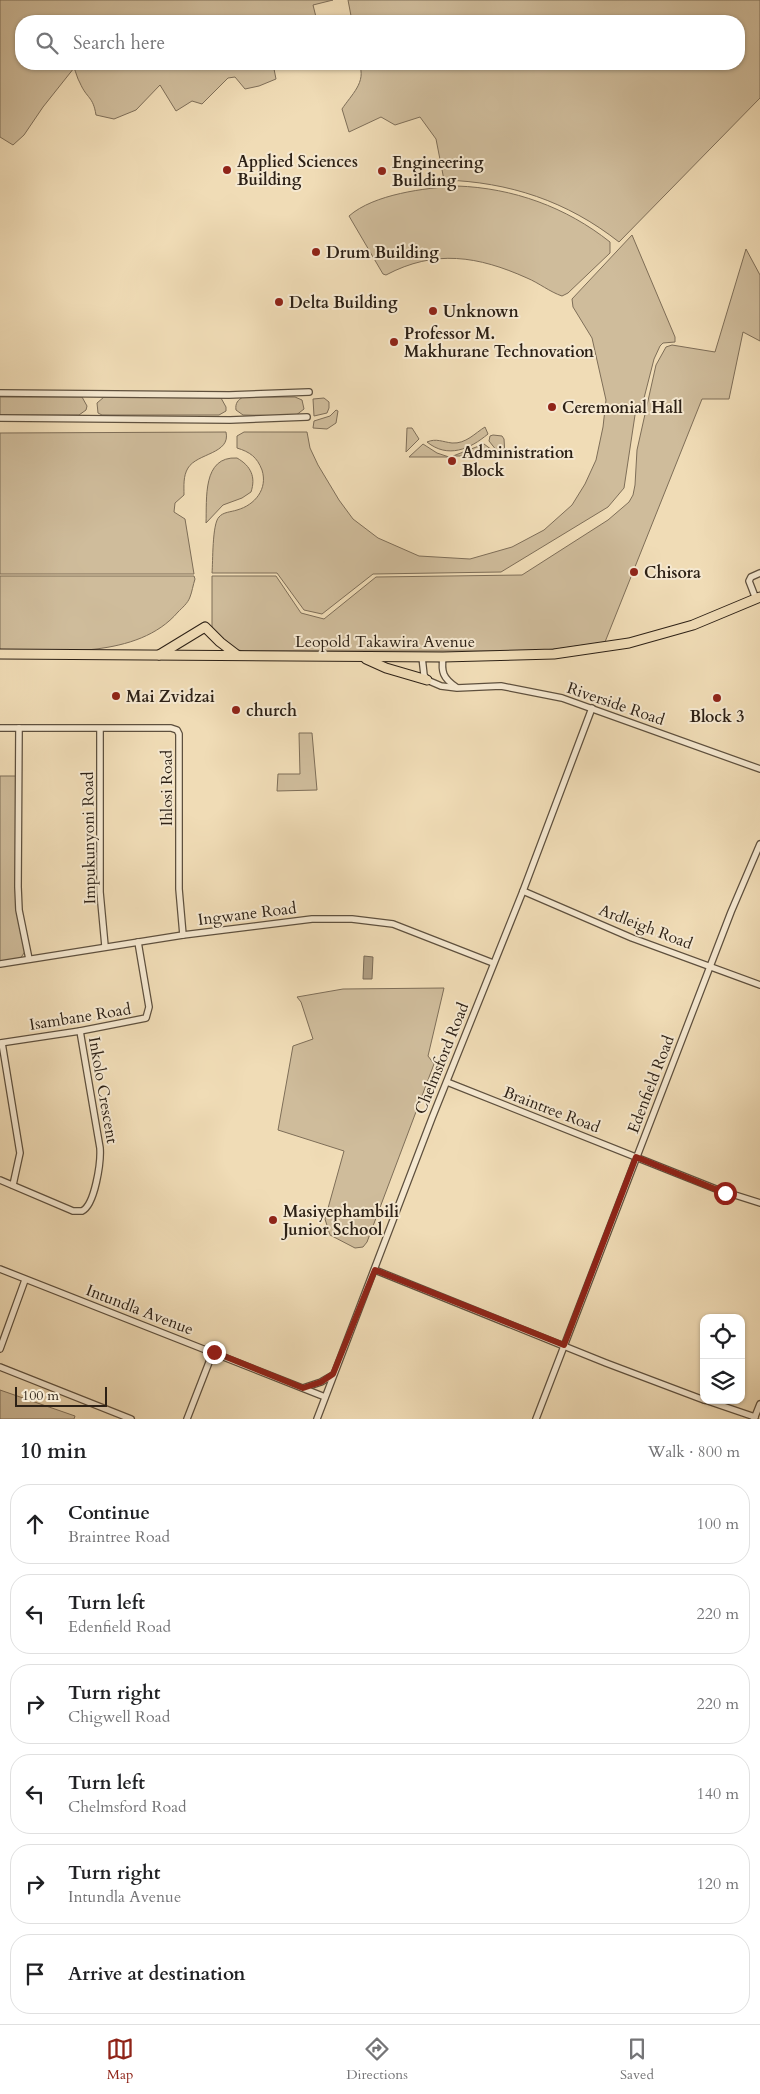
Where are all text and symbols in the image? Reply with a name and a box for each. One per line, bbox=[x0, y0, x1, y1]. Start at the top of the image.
search box bbox=[15, 15, 745, 70]
icon: search bbox=[33, 29, 61, 57]
text: Search here bbox=[73, 30, 165, 56]
place label: Applied Sciences Building bbox=[237, 151, 358, 191]
place label: Engineering Building bbox=[392, 152, 484, 192]
marker: Applied Sciences Building bbox=[221, 164, 233, 176]
marker: Engineering Building bbox=[376, 165, 388, 177]
place label: Drum Building bbox=[326, 242, 439, 264]
marker: Drum Building bbox=[310, 246, 322, 258]
place label: Delta Building bbox=[289, 292, 398, 314]
marker: Delta Building bbox=[273, 296, 285, 308]
place label: Unknown bbox=[443, 301, 520, 323]
marker: Unknown bbox=[427, 305, 439, 317]
place label: Professor M. Makhurane Technovation bbox=[404, 323, 595, 363]
marker: Professor M. Makhurane Technovation bbox=[388, 336, 400, 348]
place label: Ceremonial Hall bbox=[562, 397, 683, 419]
marker: Ceremonial Hall bbox=[546, 401, 558, 413]
place label: Administration Block bbox=[462, 442, 575, 482]
marker: Administration Block bbox=[446, 455, 458, 467]
place label: Chisora bbox=[644, 562, 701, 584]
marker: Chisora bbox=[628, 566, 640, 578]
street label: Leopold Takawira Avenue bbox=[295, 631, 475, 653]
street label: Riverside Road bbox=[564, 677, 668, 731]
place label: Mai Zvidzai bbox=[126, 686, 215, 708]
marker: Mai Zvidzai bbox=[110, 690, 122, 702]
marker: Block 3 bbox=[711, 692, 723, 704]
place label: church bbox=[246, 700, 297, 722]
marker: church bbox=[230, 704, 242, 716]
place label: Block 3 bbox=[689, 706, 745, 728]
street label: Ihlosi Road bbox=[156, 749, 178, 826]
street label: Impukunyoni Road bbox=[77, 771, 101, 905]
street label: Ingwane Road bbox=[197, 897, 298, 931]
street label: Ardleigh Road bbox=[596, 899, 696, 955]
street label: Isambane Road bbox=[28, 998, 133, 1036]
street label: Chelmsford Road bbox=[410, 999, 475, 1117]
street label: Edenfield Road bbox=[622, 1032, 680, 1136]
street label: Inkolo Crescent bbox=[83, 1035, 123, 1145]
street label: Braintree Road bbox=[500, 1081, 604, 1139]
route start bbox=[714, 1182, 737, 1205]
place label: Masiyephambili Junior School bbox=[281, 1201, 399, 1241]
marker: Masiyephambili Junior School bbox=[267, 1214, 279, 1226]
street label: Intundla Avenue bbox=[83, 1279, 196, 1340]
map controls bbox=[700, 1314, 745, 1404]
button: locate bbox=[700, 1314, 745, 1359]
route end bbox=[203, 1341, 226, 1364]
button: layers bbox=[700, 1359, 745, 1404]
scale bar bbox=[15, 1384, 108, 1407]
text: 100 m bbox=[22, 1386, 59, 1405]
text: 10 min bbox=[20, 1437, 87, 1466]
text: Walk · 800 m bbox=[648, 1441, 740, 1463]
text: Continue bbox=[68, 1500, 150, 1526]
icon: ahead bbox=[21, 1510, 49, 1538]
text: 100 m bbox=[697, 1513, 739, 1535]
text: Braintree Road bbox=[68, 1526, 170, 1548]
text: Turn left bbox=[68, 1590, 145, 1616]
icon: left bbox=[21, 1600, 49, 1628]
text: 220 m bbox=[697, 1603, 739, 1625]
text: Edenfield Road bbox=[68, 1616, 171, 1638]
text: Turn right bbox=[68, 1680, 160, 1706]
icon: right bbox=[21, 1690, 49, 1718]
text: 220 m bbox=[697, 1693, 739, 1715]
text: Chigwell Road bbox=[68, 1706, 170, 1728]
text: Turn left bbox=[68, 1770, 145, 1796]
icon: left bbox=[21, 1780, 49, 1808]
text: 140 m bbox=[697, 1783, 739, 1805]
text: Chelmsford Road bbox=[68, 1796, 187, 1818]
text: Turn right bbox=[68, 1860, 160, 1886]
icon: right bbox=[21, 1870, 49, 1898]
text: 120 m bbox=[697, 1873, 739, 1895]
text: Intundla Avenue bbox=[68, 1886, 181, 1908]
icon: arrive bbox=[21, 1960, 49, 1988]
text: Arrive at destination bbox=[68, 1961, 245, 1987]
tab: Map bbox=[106, 2035, 134, 2084]
tab: Directions bbox=[346, 2035, 408, 2084]
tab: Saved bbox=[620, 2035, 654, 2084]

